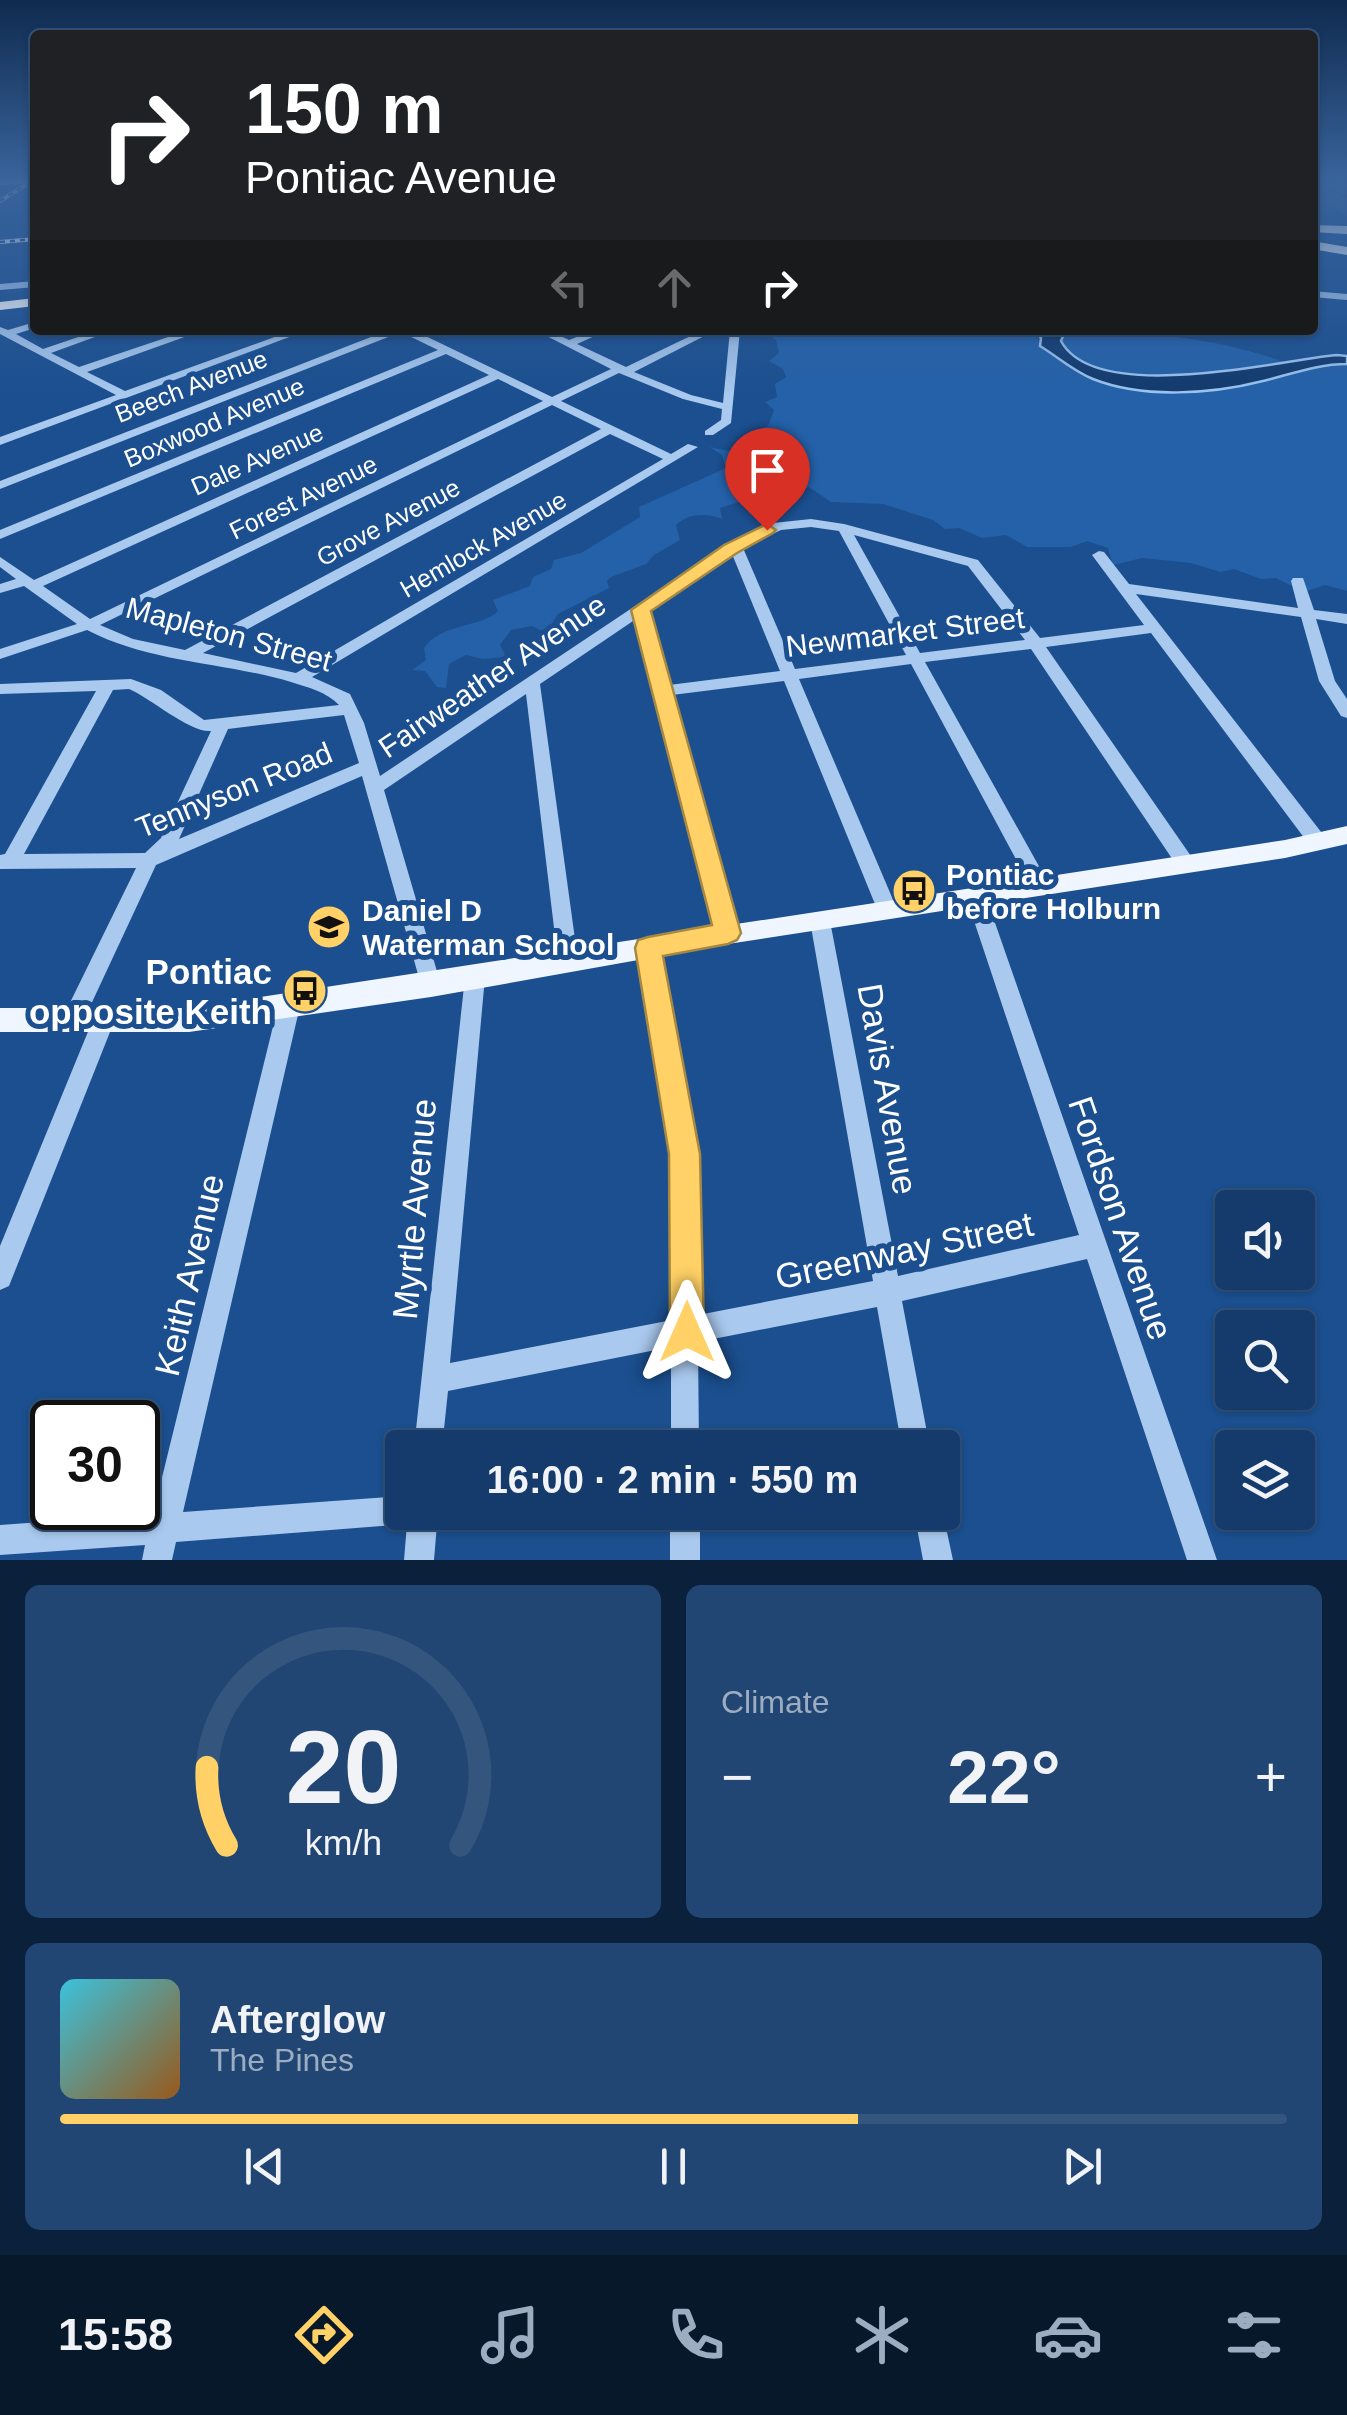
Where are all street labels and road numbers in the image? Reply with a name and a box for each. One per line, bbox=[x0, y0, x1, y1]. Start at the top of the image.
street label: Beech Avenue bbox=[111, 344, 271, 428]
street label: Boxwood Avenue bbox=[120, 371, 308, 473]
street label: Dale Avenue bbox=[187, 417, 327, 501]
street label: Forest Avenue bbox=[225, 449, 381, 545]
street label: Grove Avenue bbox=[312, 473, 464, 571]
street label: Hemlock Avenue bbox=[395, 485, 571, 603]
street label: Fairweather Avenue bbox=[372, 588, 612, 764]
street label: Mapleton Street bbox=[122, 591, 336, 678]
street label: Newmarket Street bbox=[784, 601, 1027, 663]
street label: Tennyson Road bbox=[131, 736, 337, 844]
street label: Davis Avenue bbox=[850, 981, 926, 1197]
street label: Fordson Avenue bbox=[1061, 1091, 1181, 1345]
street label: Myrtle Avenue bbox=[385, 1097, 443, 1321]
street label: Keith Avenue bbox=[147, 1170, 231, 1380]
street label: Greenway Street bbox=[772, 1204, 1037, 1296]

